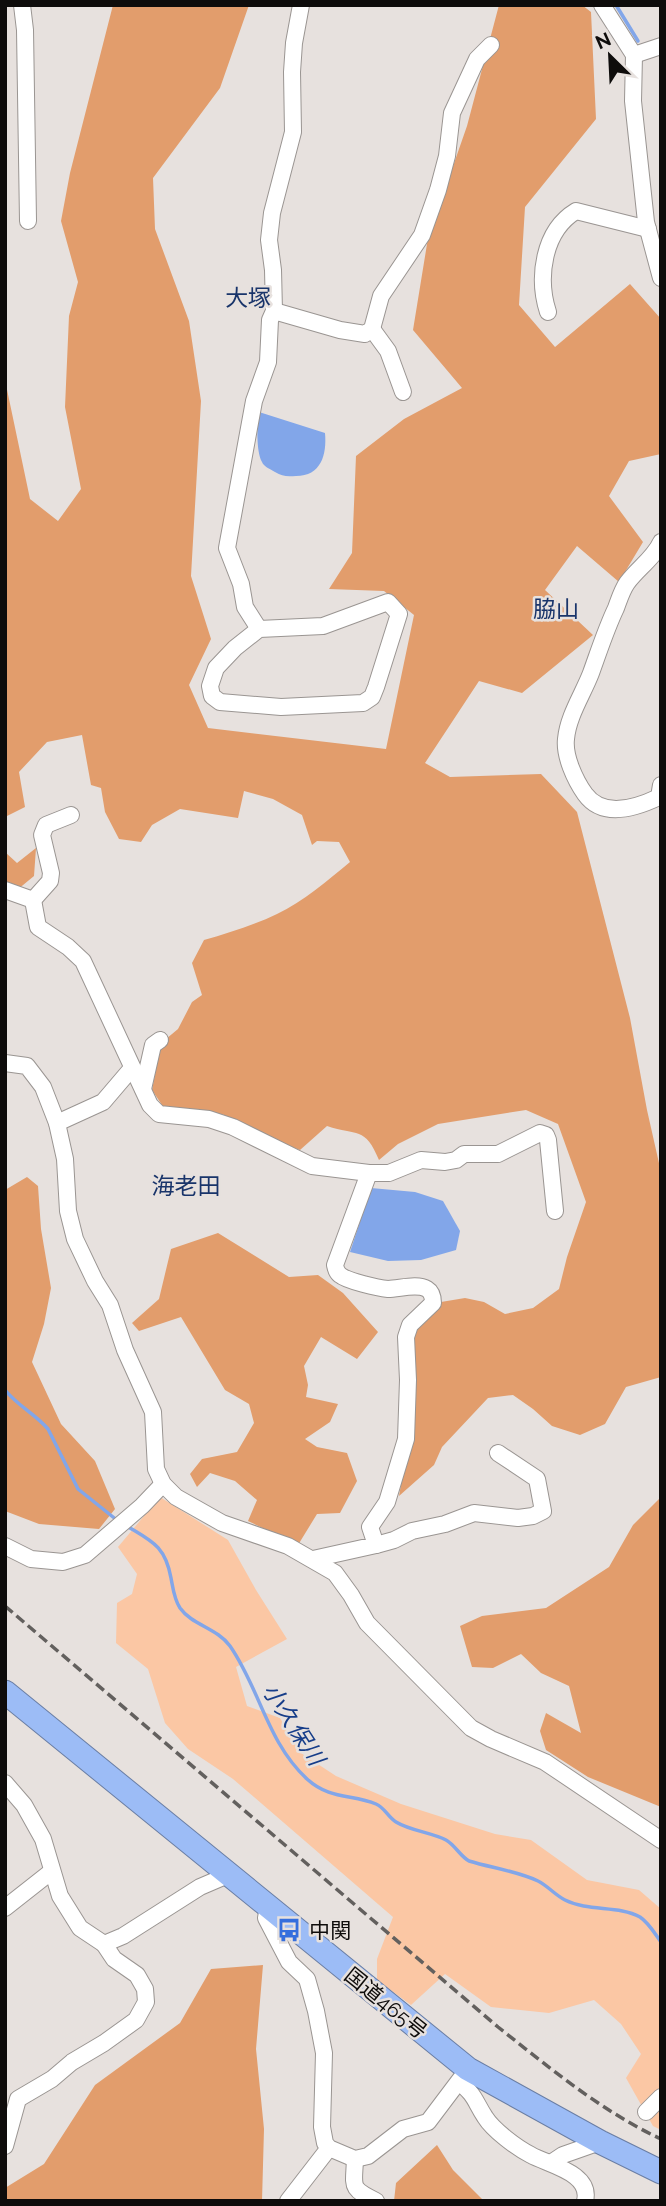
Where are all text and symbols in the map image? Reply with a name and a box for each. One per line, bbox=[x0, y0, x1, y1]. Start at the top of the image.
north arrow bbox=[575, 21, 645, 91]
text: N bbox=[592, 27, 614, 53]
district label: 大塚 bbox=[225, 284, 271, 311]
district label: 脇山 bbox=[533, 595, 579, 622]
district label: 海老田 bbox=[152, 1172, 221, 1199]
water label: 小久保川 bbox=[258, 1678, 332, 1772]
bus stop icon: 中関 bbox=[275, 1916, 303, 1944]
place label: 中関 bbox=[309, 1918, 351, 1943]
street label: 国道465号 bbox=[340, 1962, 432, 2044]

